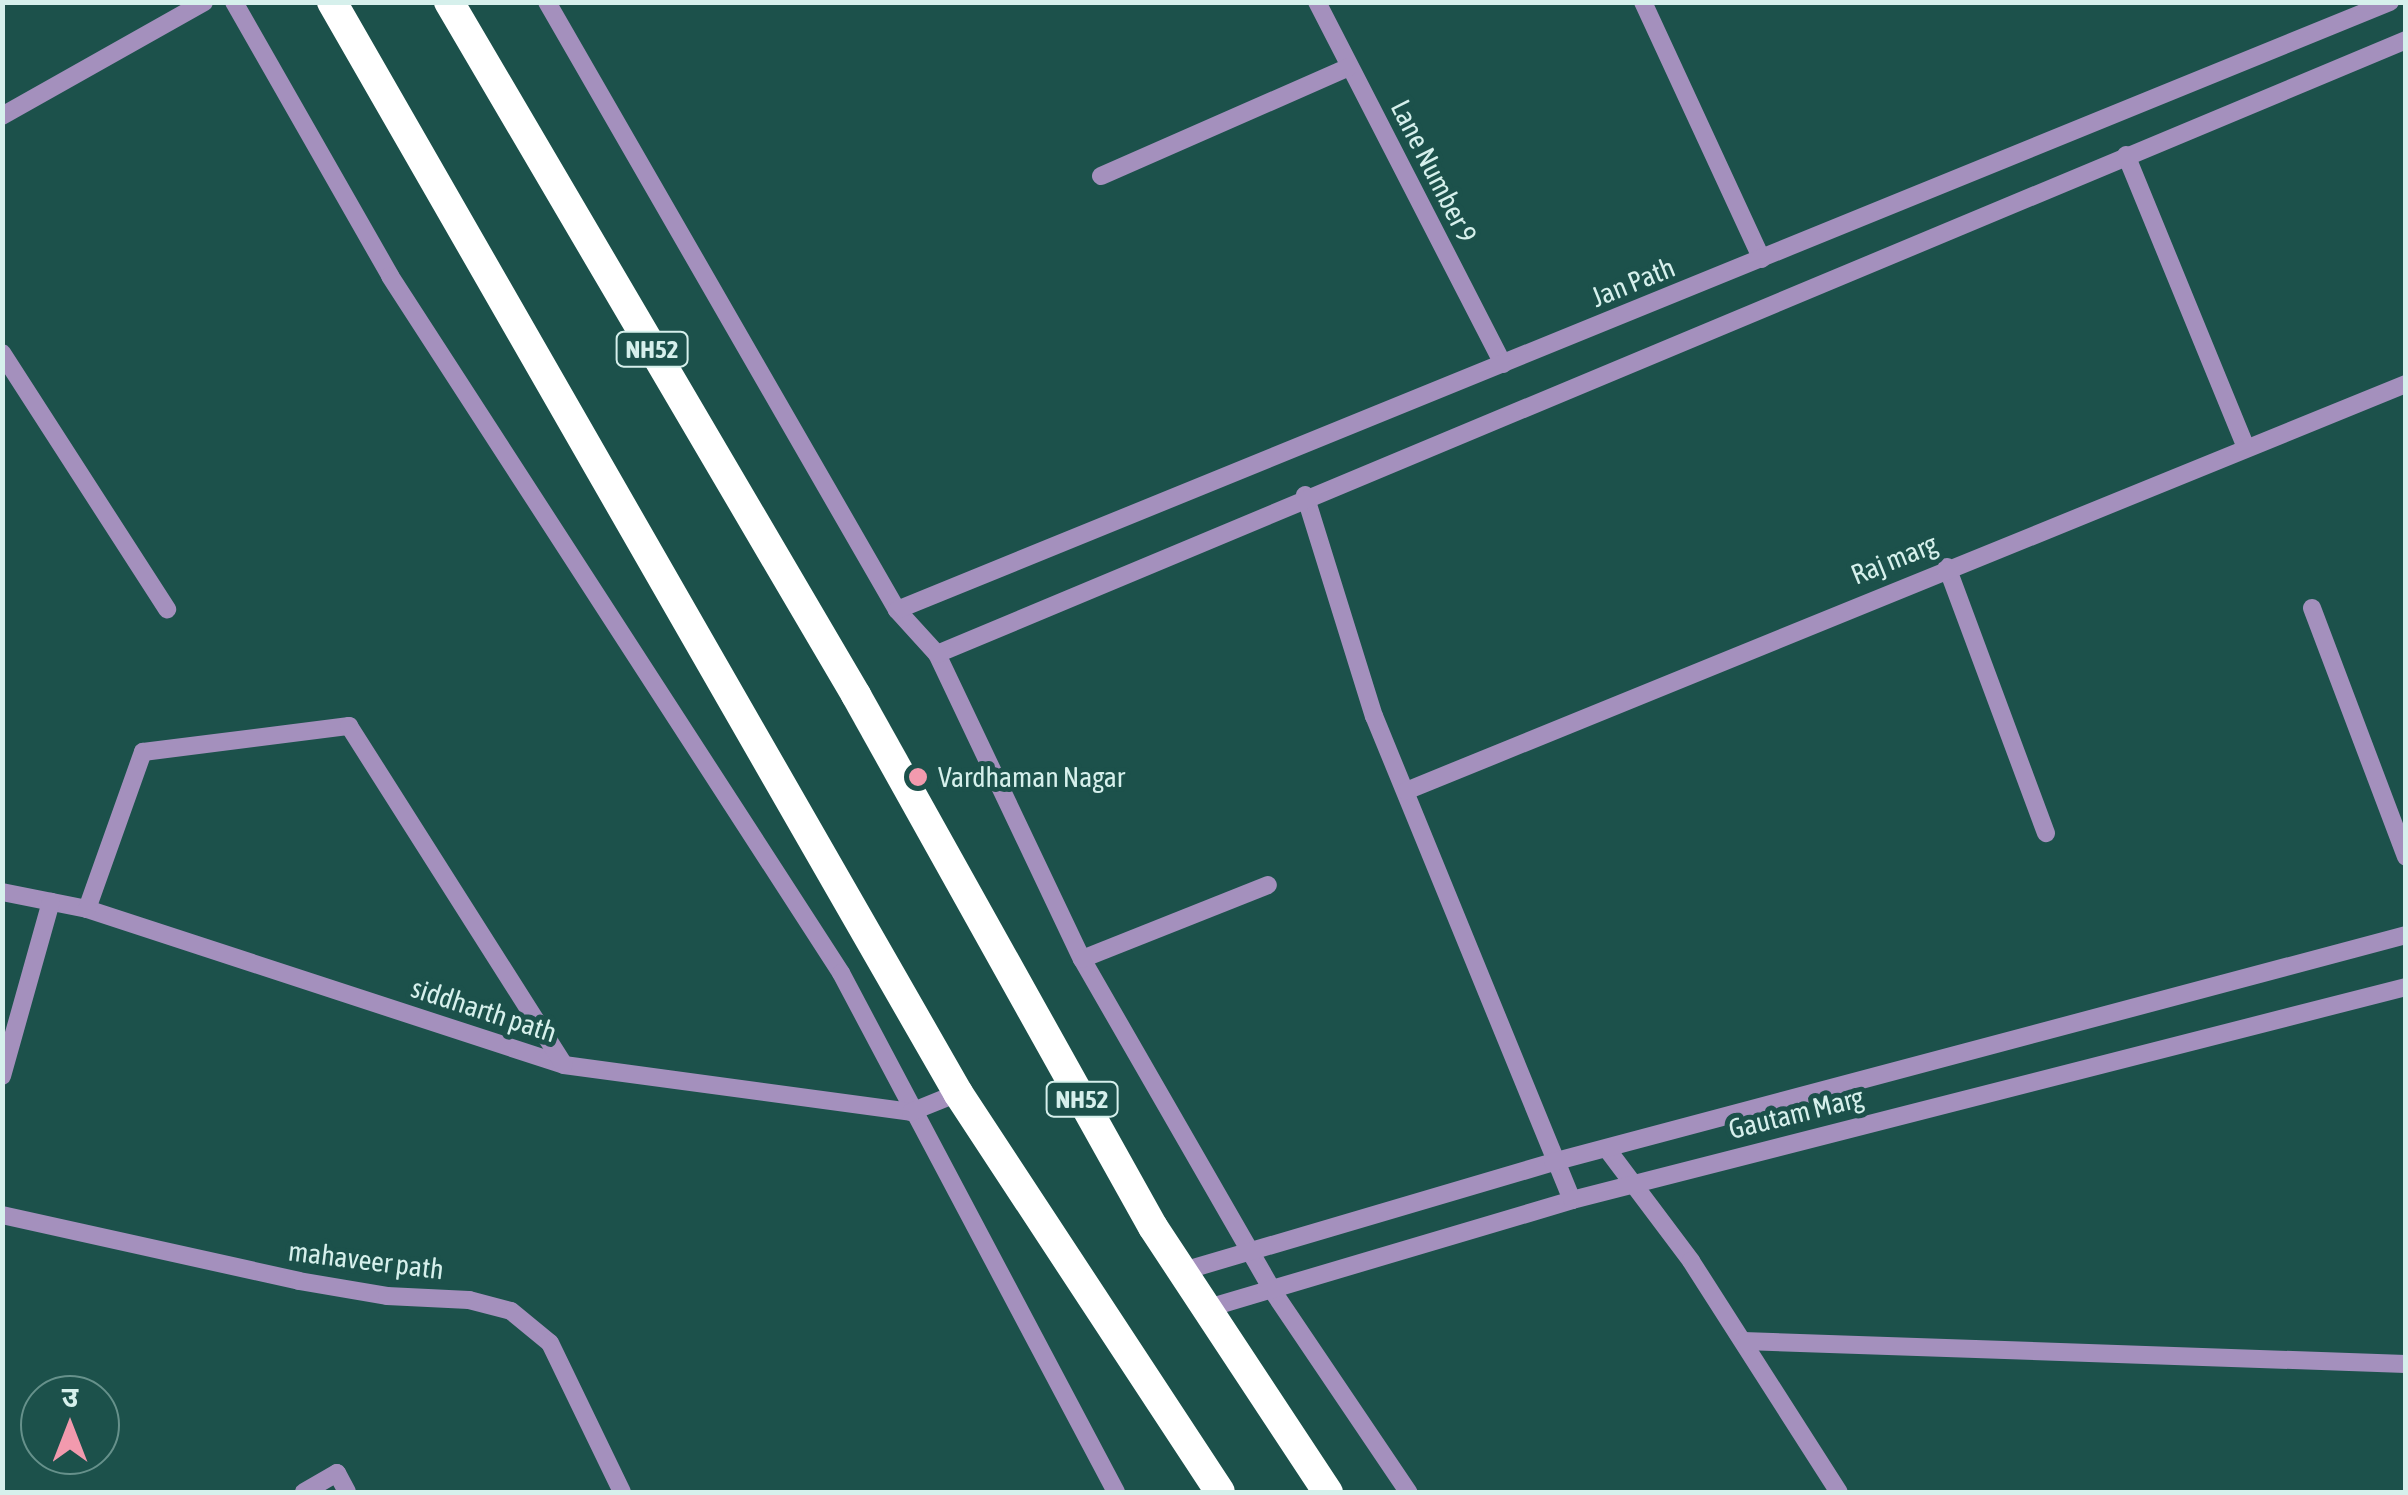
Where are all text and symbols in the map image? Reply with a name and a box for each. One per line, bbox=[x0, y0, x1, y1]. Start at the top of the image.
street label: Lane Number 9 bbox=[1384, 94, 1484, 248]
street label: Jan Path bbox=[1586, 250, 1680, 314]
road number: NH52 bbox=[614, 329, 690, 369]
street label: Raj marg bbox=[1846, 527, 1942, 591]
place label: Vardhaman Nagar bbox=[938, 760, 1125, 794]
marker: Vardhaman Nagar bbox=[907, 766, 929, 788]
street label: siddharth path bbox=[407, 971, 561, 1049]
road number: NH52 bbox=[1044, 1079, 1120, 1119]
street label: Gautam Marg bbox=[1725, 1080, 1867, 1146]
street label: mahaveer path bbox=[286, 1234, 446, 1286]
north arrow bbox=[20, 1375, 120, 1475]
text: उ bbox=[62, 1381, 78, 1413]

